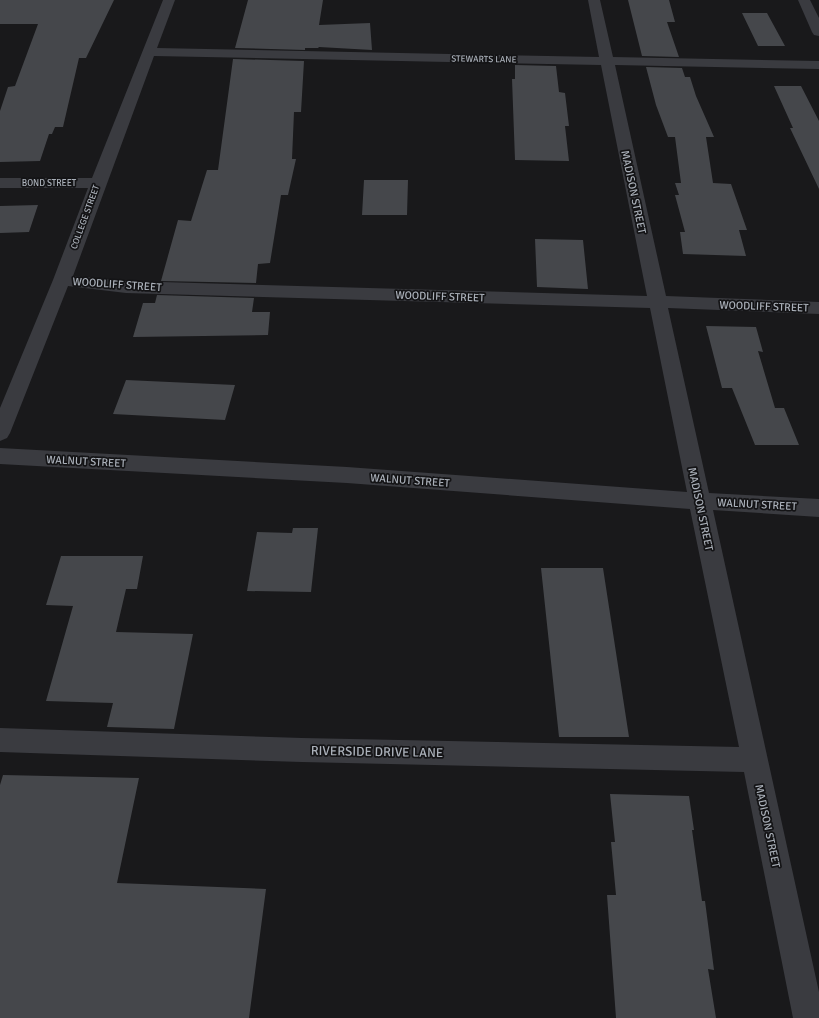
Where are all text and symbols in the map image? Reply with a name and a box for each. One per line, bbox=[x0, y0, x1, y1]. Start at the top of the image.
street label: STEWARTS LANE bbox=[451, 53, 517, 66]
street label: MADISON STREET bbox=[618, 149, 649, 236]
street label: BOND STREET bbox=[22, 178, 77, 189]
street label: COLLEGE STREET bbox=[69, 183, 102, 251]
street label: WOODLIFF STREET bbox=[72, 275, 163, 294]
street label: WOODLIFF STREET bbox=[395, 288, 485, 305]
street label: WOODLIFF STREET bbox=[719, 298, 809, 315]
street label: WALNUT STREET bbox=[46, 453, 127, 470]
street label: MADISON STREET bbox=[685, 466, 716, 553]
street label: WALNUT STREET bbox=[370, 471, 451, 490]
street label: WALNUT STREET bbox=[717, 496, 798, 513]
street label: RIVERSIDE DRIVE LANE bbox=[311, 743, 443, 761]
street label: MADISON STREET bbox=[752, 783, 783, 870]

